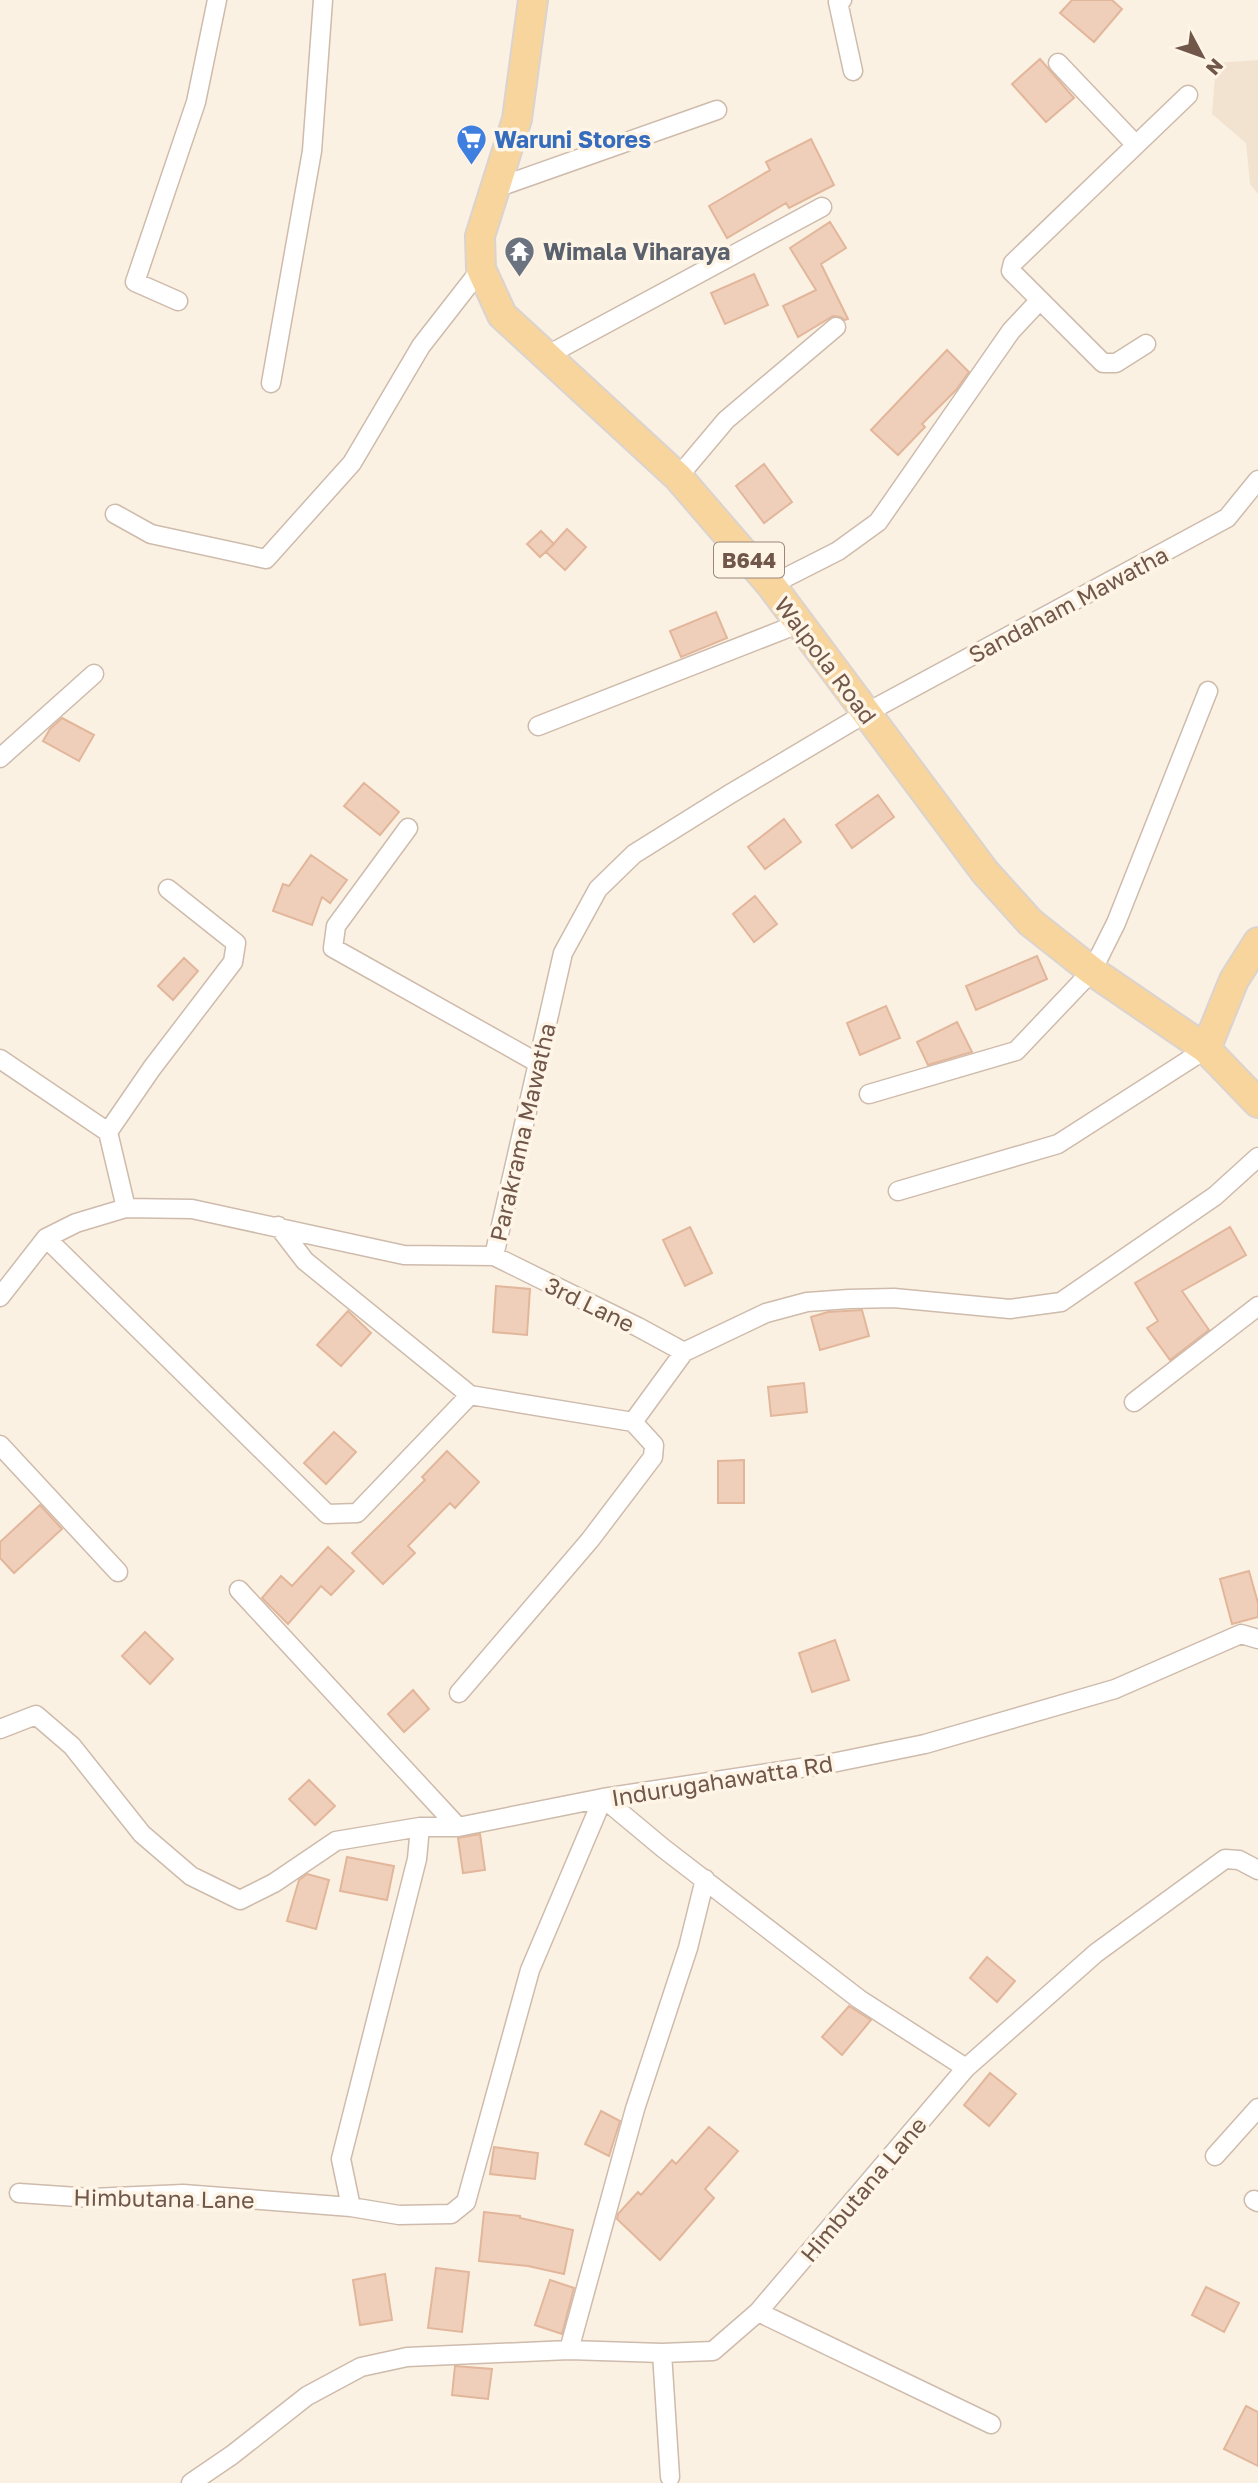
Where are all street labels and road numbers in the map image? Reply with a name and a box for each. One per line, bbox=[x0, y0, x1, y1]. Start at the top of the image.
street label: Sandaham Mawatha bbox=[963, 540, 1173, 668]
road number: B644 bbox=[714, 542, 784, 578]
street label: Walpola Road bbox=[769, 591, 883, 729]
street label: Parakrama Mawatha bbox=[483, 1020, 561, 1244]
street label: 3rd Lane bbox=[541, 1270, 639, 1338]
street label: Indurugahawatta Rd bbox=[609, 1749, 835, 1811]
street label: Himbutana Lane bbox=[794, 2111, 932, 2267]
street label: Himbutana Lane bbox=[73, 2182, 255, 2214]

